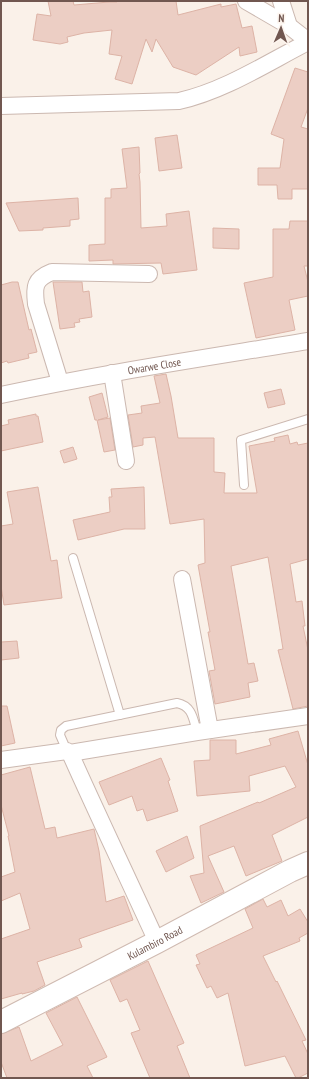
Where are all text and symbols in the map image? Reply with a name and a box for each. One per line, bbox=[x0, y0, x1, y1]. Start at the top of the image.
north arrow bbox=[261, 8, 301, 48]
text: N bbox=[278, 11, 285, 25]
street label: Owarwe Close bbox=[127, 355, 182, 378]
street label: Kulambiro Road bbox=[125, 923, 185, 963]

